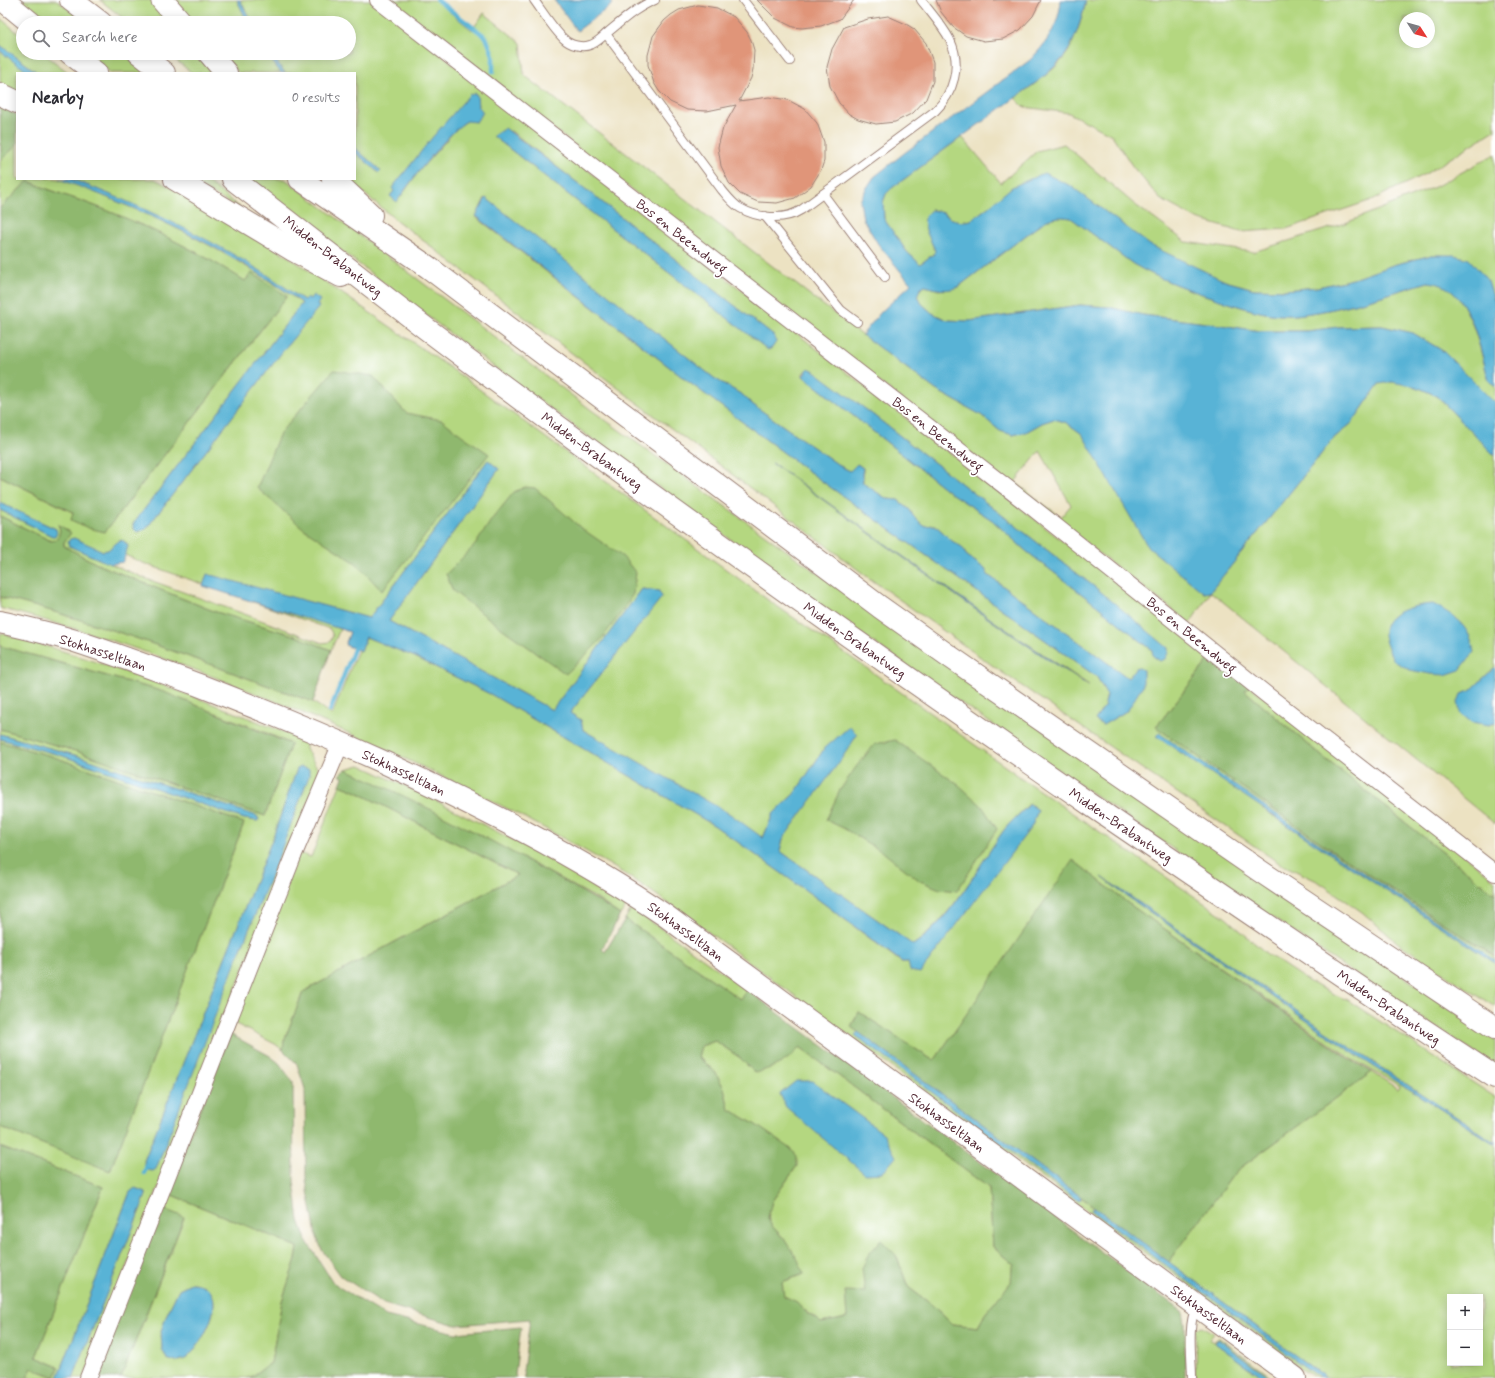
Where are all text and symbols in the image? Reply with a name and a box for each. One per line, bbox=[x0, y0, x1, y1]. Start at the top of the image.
north arrow bbox=[1399, 12, 1435, 48]
search box bbox=[16, 16, 356, 60]
icon: search bbox=[30, 27, 52, 49]
text: Search here bbox=[62, 28, 138, 48]
text: Nearby bbox=[32, 87, 84, 109]
text: 0 results bbox=[292, 90, 340, 107]
street label: Bos en Beemdweg bbox=[631, 195, 731, 280]
street label: Midden-Brabantweg bbox=[279, 212, 386, 301]
street label: Bos en Beemdweg bbox=[887, 393, 987, 478]
street label: Midden-Brabantweg bbox=[537, 409, 646, 495]
street label: Bos en Beemdweg bbox=[1141, 594, 1240, 679]
street label: Midden-Brabantweg bbox=[799, 599, 909, 683]
street label: Stokhasseltlaan bbox=[57, 630, 148, 675]
street label: Stokhasseltlaan bbox=[359, 746, 448, 800]
street label: Midden-Brabantweg bbox=[1065, 784, 1176, 867]
street label: Stokhasseltlaan bbox=[644, 898, 727, 966]
street label: Midden-Brabantweg bbox=[1333, 966, 1444, 1049]
street label: Stokhasseltlaan bbox=[905, 1089, 988, 1157]
street label: Stokhasseltlaan bbox=[1167, 1281, 1250, 1349]
map controls bbox=[1447, 1294, 1483, 1366]
button: + bbox=[1447, 1294, 1483, 1330]
button: − bbox=[1447, 1330, 1483, 1366]

